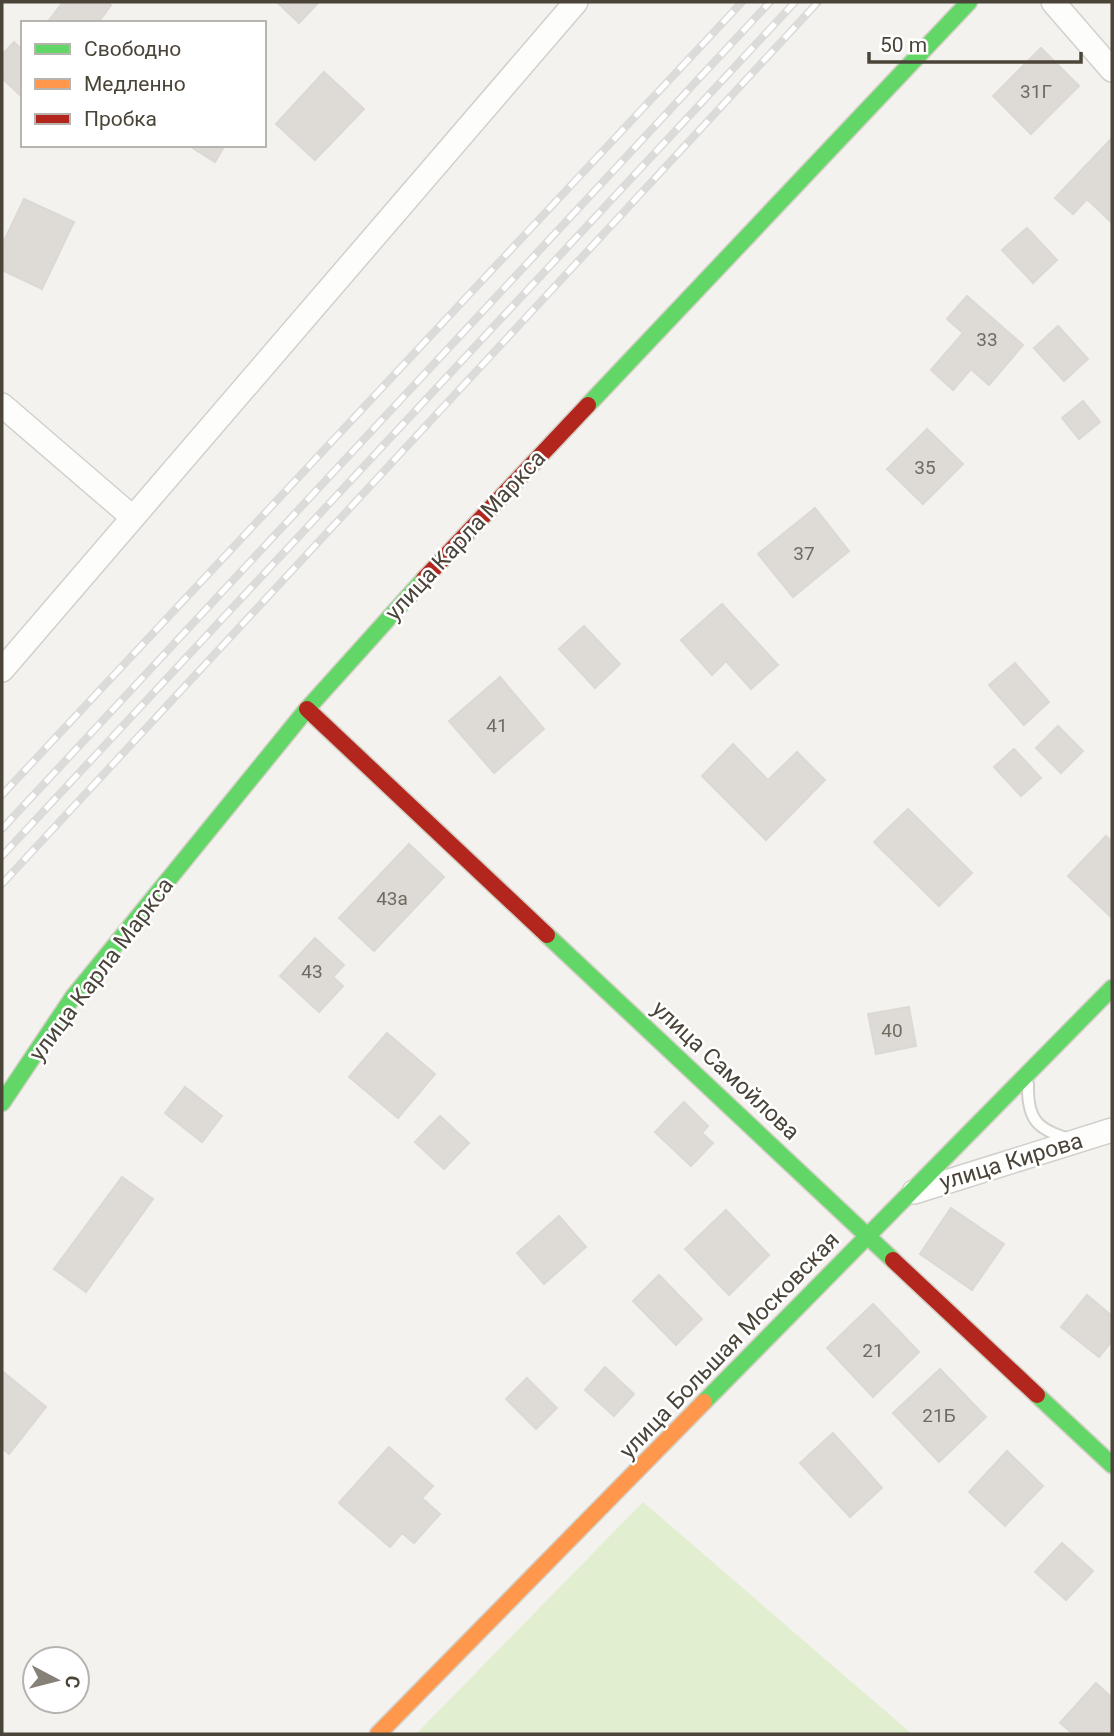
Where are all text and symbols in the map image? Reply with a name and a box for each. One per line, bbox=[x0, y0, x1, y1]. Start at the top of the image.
legend bbox=[21, 21, 266, 147]
scale bar bbox=[869, 21, 1081, 65]
text: 50 m bbox=[880, 33, 927, 57]
text: Свободно bbox=[84, 37, 181, 61]
text: Медленно bbox=[84, 72, 186, 96]
house number: 31Г bbox=[1020, 80, 1052, 103]
text: Пробка bbox=[84, 107, 157, 131]
house number: 33 bbox=[976, 328, 998, 351]
street label: улица Карла Маркса bbox=[380, 445, 551, 626]
house number: 35 bbox=[914, 456, 936, 479]
house number: 37 bbox=[793, 542, 815, 565]
house number: 41 bbox=[486, 714, 508, 737]
street label: улица Карла Маркса bbox=[24, 872, 179, 1066]
house number: 43а bbox=[376, 887, 408, 910]
house number: 43 bbox=[301, 960, 323, 983]
street label: улица Самойлова bbox=[646, 995, 805, 1146]
house number: 40 bbox=[881, 1019, 903, 1042]
street label: улица Кирова bbox=[936, 1127, 1086, 1196]
street label: улица Большая Московская bbox=[614, 1226, 845, 1464]
house number: 21 bbox=[862, 1339, 884, 1362]
house number: 21Б bbox=[922, 1404, 956, 1427]
north arrow bbox=[21, 1645, 91, 1715]
text: С bbox=[60, 1674, 85, 1690]

